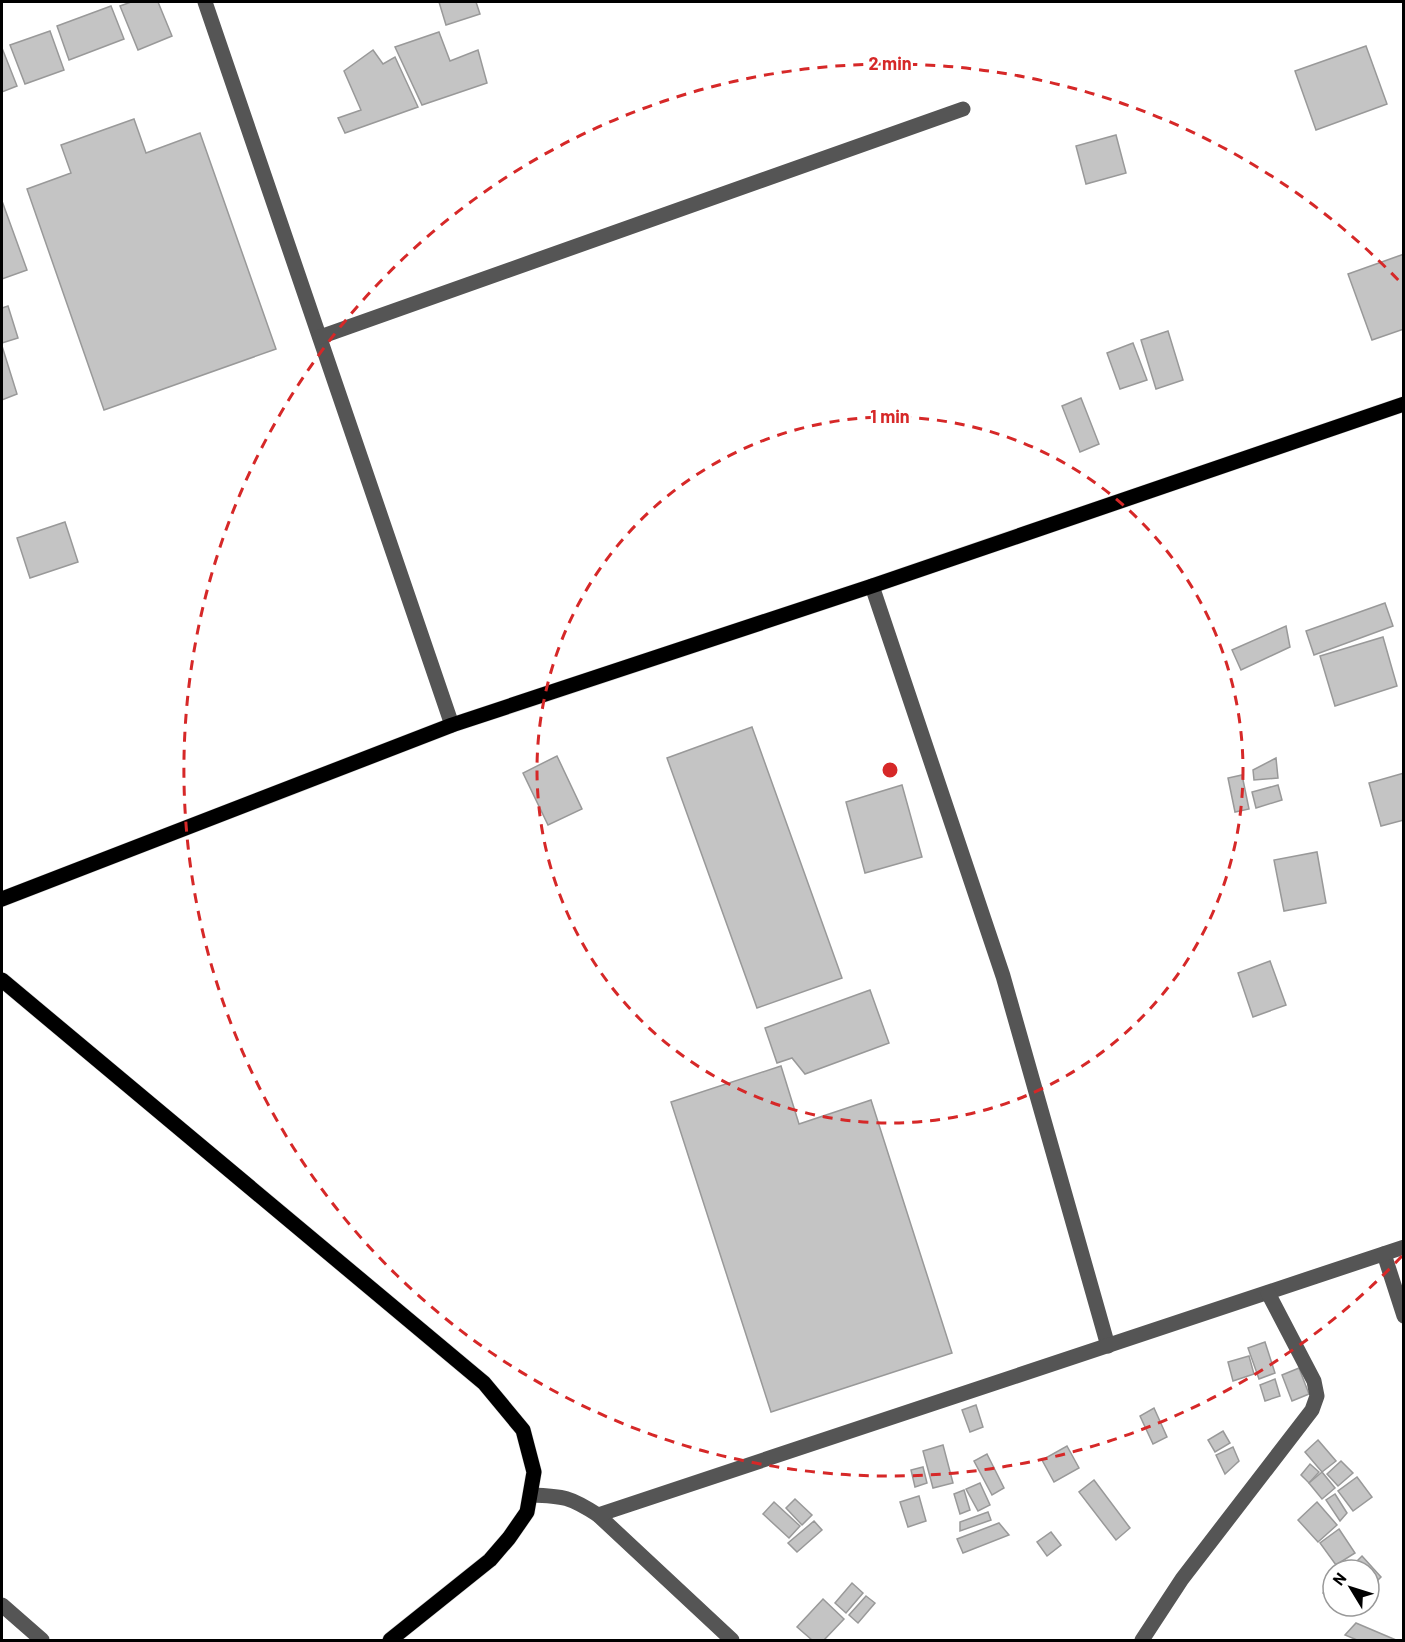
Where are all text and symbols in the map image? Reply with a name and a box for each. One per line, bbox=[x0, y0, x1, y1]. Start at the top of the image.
text: 2 min bbox=[868, 52, 912, 74]
text: 1 min bbox=[870, 405, 910, 427]
centre of rings bbox=[880, 760, 900, 780]
north arrow bbox=[1321, 1558, 1381, 1618]
text: N bbox=[1328, 1568, 1350, 1588]

